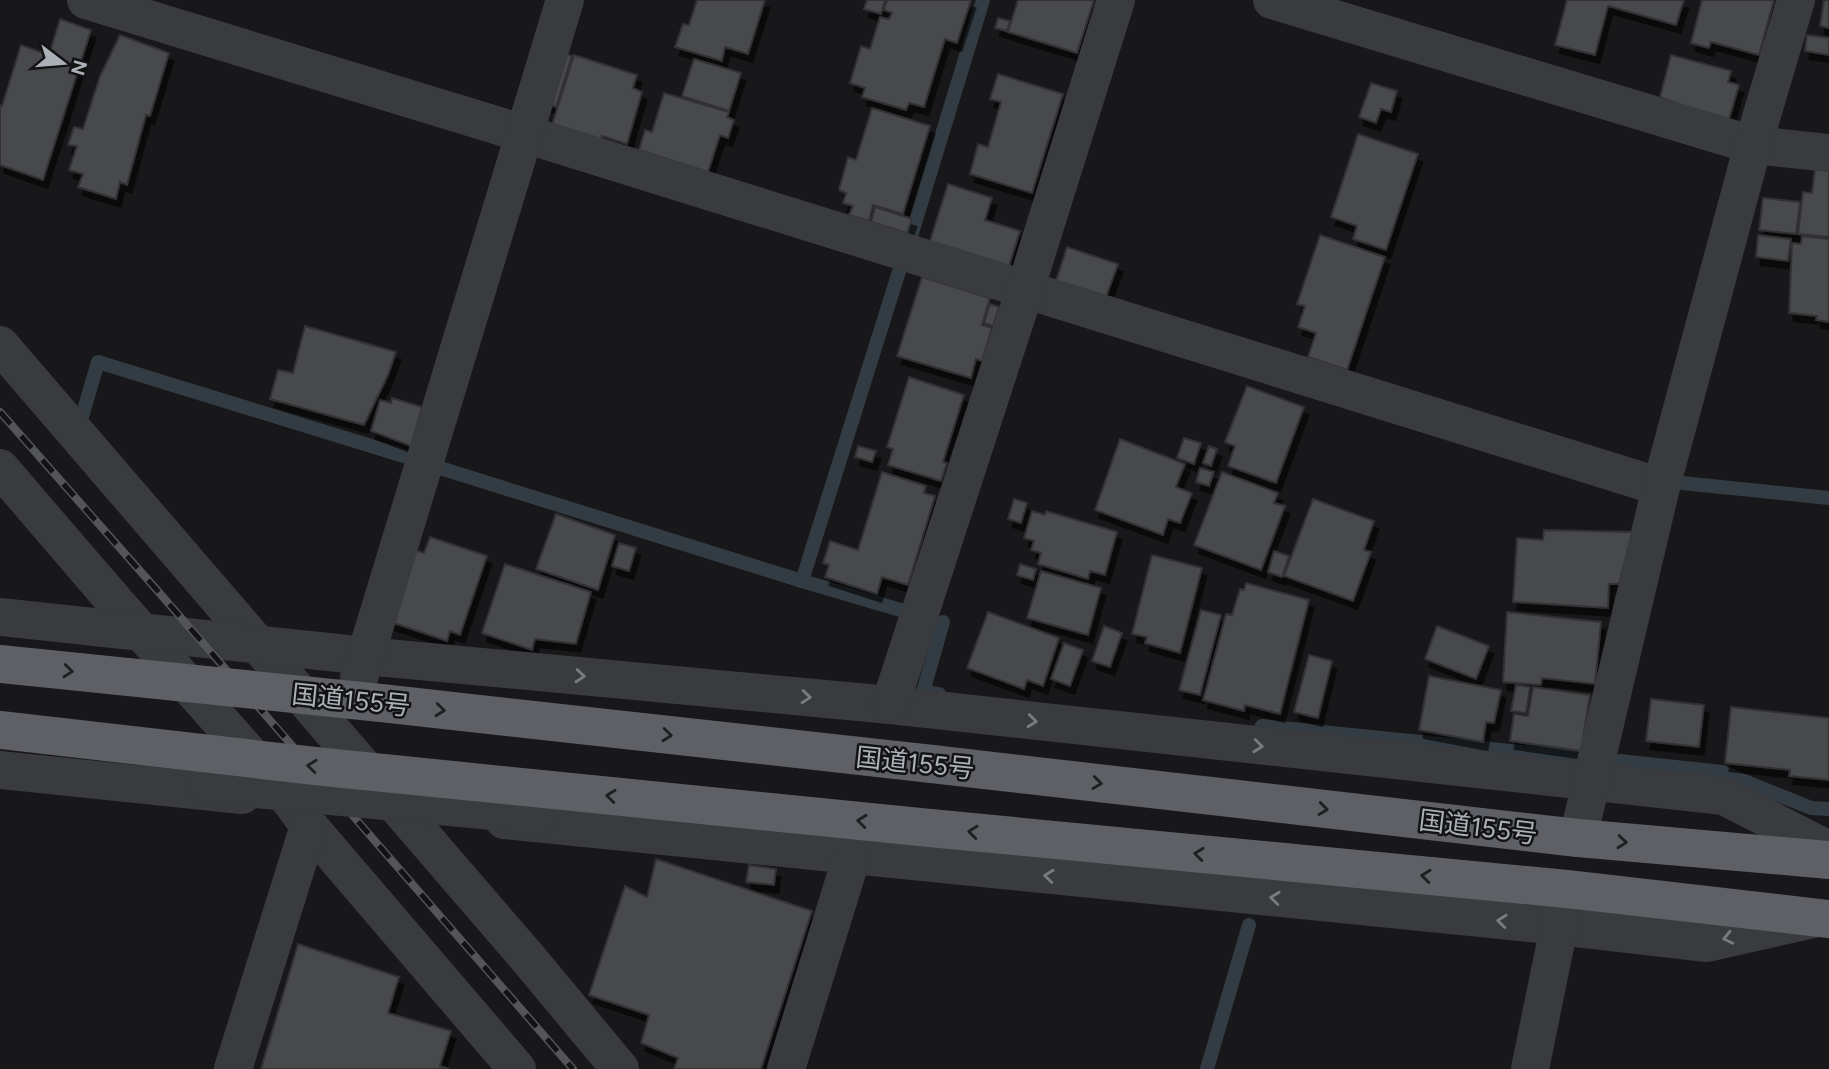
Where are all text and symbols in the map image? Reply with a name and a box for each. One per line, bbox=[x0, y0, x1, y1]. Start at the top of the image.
north arrow bbox=[28, 28, 98, 98]
text: N bbox=[66, 57, 92, 78]
one-way arrow bbox=[62, 664, 74, 679]
one-way arrow bbox=[574, 668, 585, 683]
street label: 国道155号 bbox=[290, 678, 412, 722]
one-way arrow bbox=[801, 689, 812, 704]
one-way arrow bbox=[435, 702, 446, 717]
one-way arrow bbox=[1026, 714, 1038, 729]
one-way arrow bbox=[661, 727, 672, 742]
one-way arrow bbox=[1253, 738, 1264, 753]
street label: 国道155号 bbox=[854, 741, 976, 785]
one-way arrow bbox=[306, 758, 318, 773]
one-way arrow bbox=[1091, 776, 1103, 791]
one-way arrow bbox=[605, 789, 616, 804]
one-way arrow bbox=[1317, 802, 1329, 817]
street label: 国道155号 bbox=[1417, 804, 1539, 850]
one-way arrow bbox=[856, 814, 867, 829]
one-way arrow bbox=[967, 825, 978, 840]
one-way arrow bbox=[1617, 834, 1628, 849]
one-way arrow bbox=[1193, 847, 1204, 862]
one-way arrow bbox=[1043, 869, 1054, 884]
one-way arrow bbox=[1420, 869, 1431, 884]
one-way arrow bbox=[1270, 891, 1281, 906]
one-way arrow bbox=[1496, 913, 1508, 928]
one-way arrow bbox=[1722, 930, 1734, 944]

